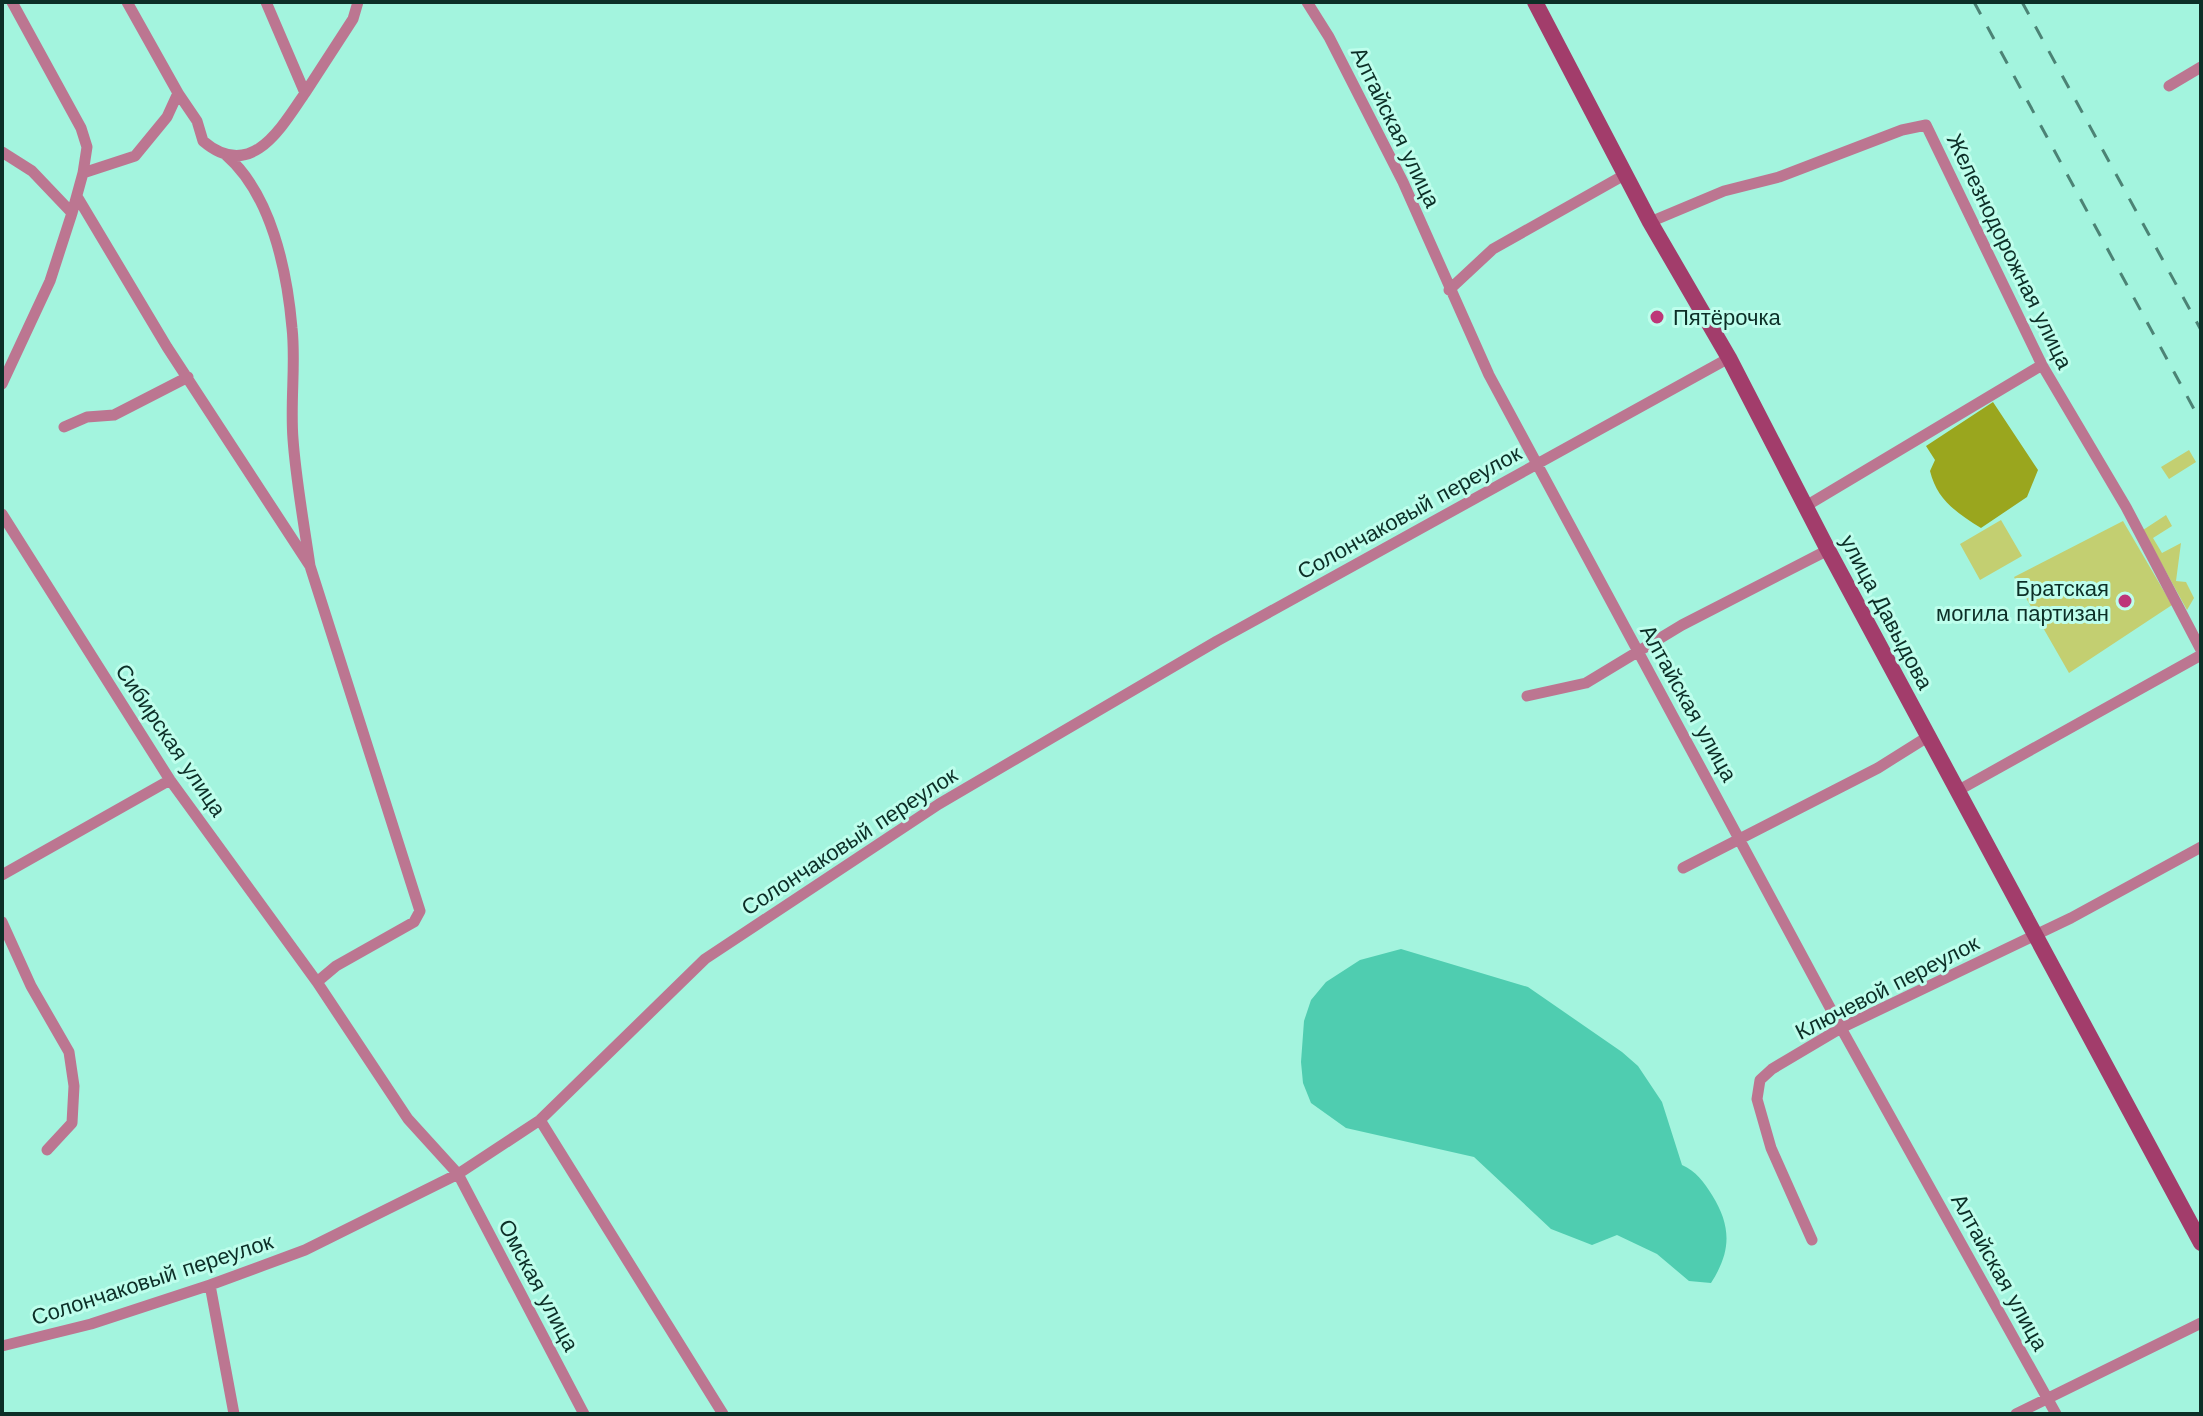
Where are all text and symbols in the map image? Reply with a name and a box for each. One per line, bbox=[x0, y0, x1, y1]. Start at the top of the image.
street label: Алтайская улица bbox=[1346, 43, 1445, 212]
street label: Железнодорожная улица bbox=[1942, 130, 2078, 374]
place label: Пятёрочка bbox=[1673, 305, 1782, 330]
marker: Пятёрочка bbox=[1648, 308, 1666, 326]
street label: Солончаковый переулок bbox=[1293, 440, 1526, 584]
street label: улица Давыдова bbox=[1835, 531, 1938, 694]
place label: Братская могила партизан bbox=[1936, 576, 2109, 626]
marker: Братская могила партизан bbox=[2116, 592, 2134, 610]
street label: Алтайская улица bbox=[1635, 621, 1742, 787]
street label: Сибирская улица bbox=[110, 659, 231, 822]
street label: Солончаковый переулок bbox=[737, 762, 962, 921]
street label: Ключевой переулок bbox=[1791, 930, 1984, 1045]
street label: Алтайская улица bbox=[1946, 1190, 2053, 1356]
street label: Омская улица bbox=[493, 1215, 584, 1356]
street label: Солончаковый переулок bbox=[28, 1229, 276, 1330]

